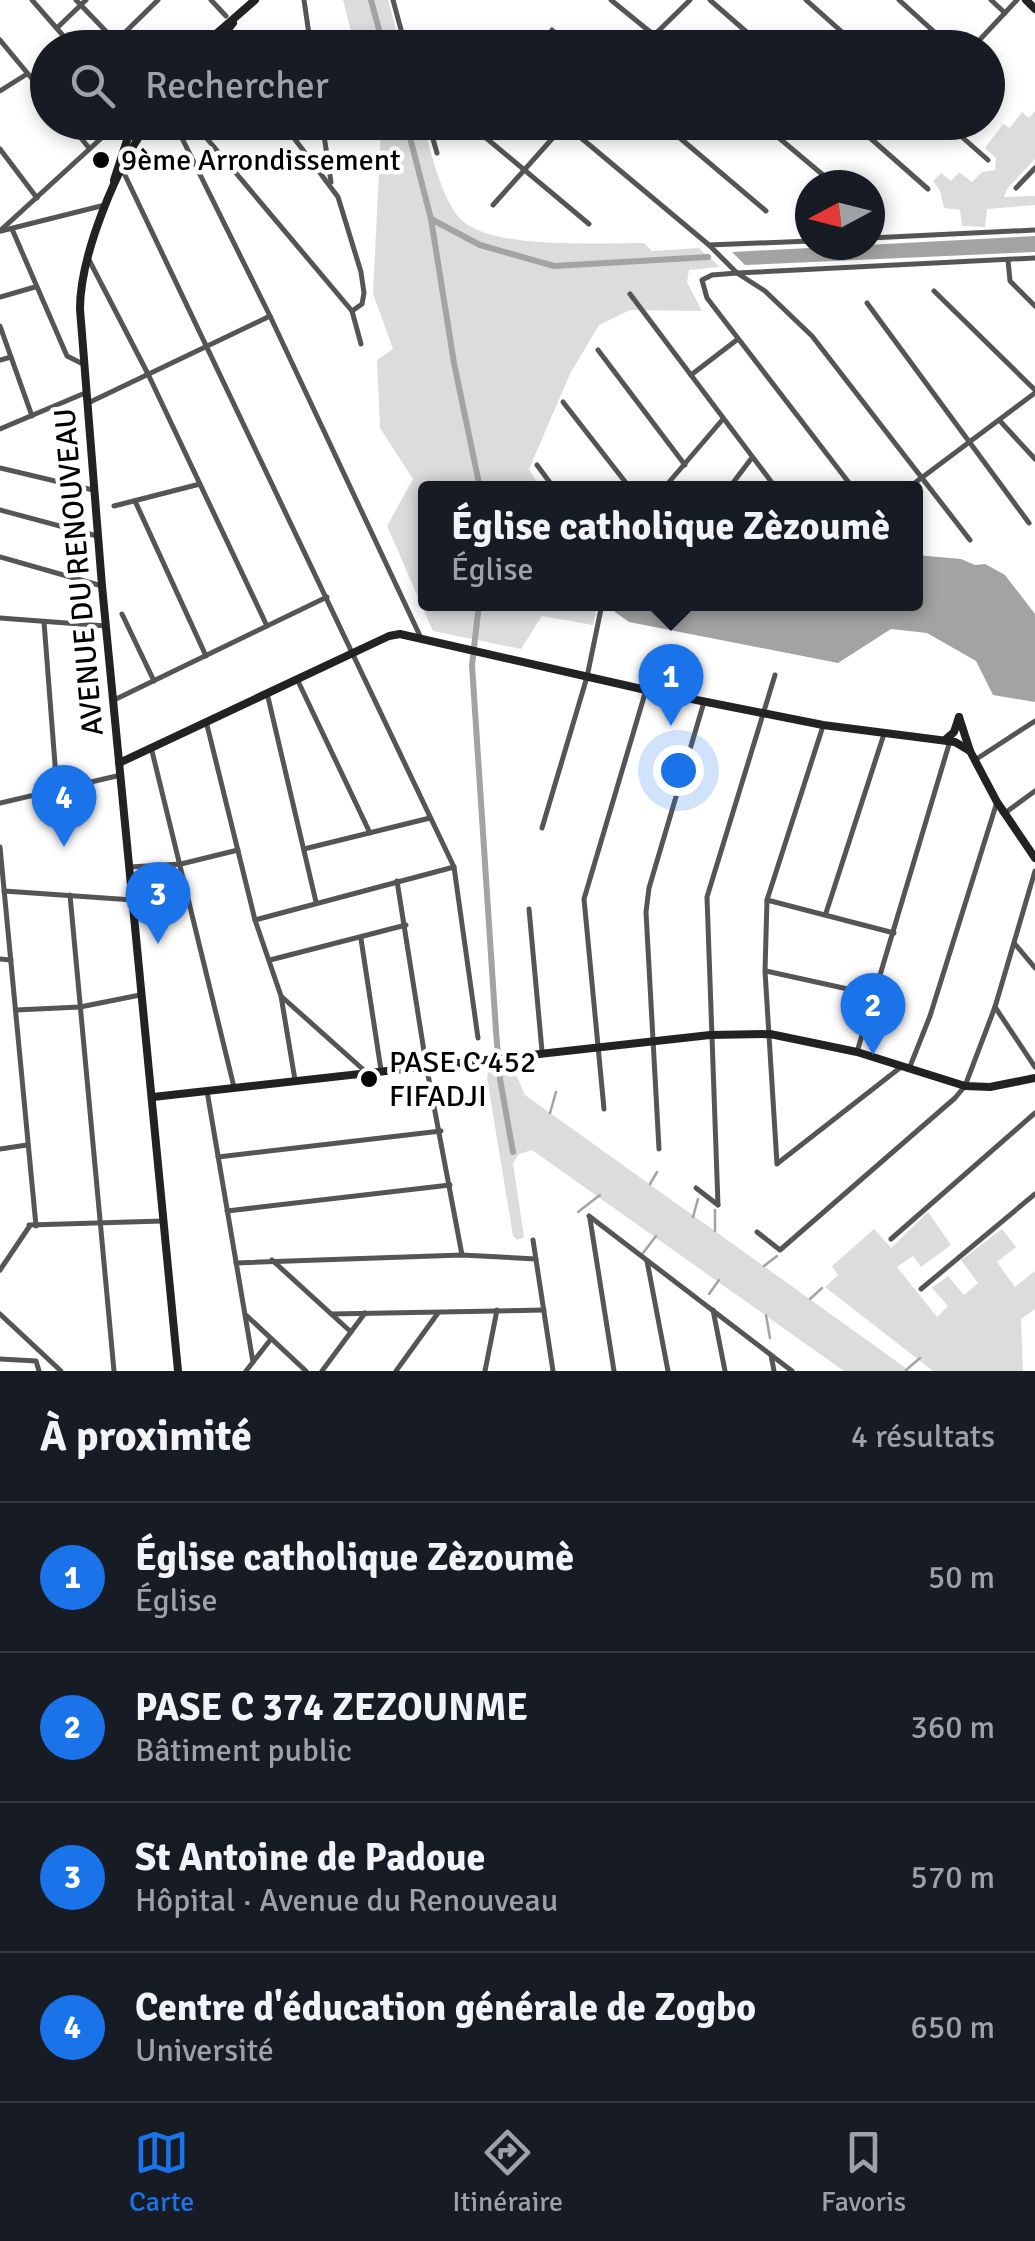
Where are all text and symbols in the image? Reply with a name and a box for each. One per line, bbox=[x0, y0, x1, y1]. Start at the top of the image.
search box bbox=[30, 30, 1005, 140]
icon: search bbox=[65, 58, 120, 113]
text: Rechercher bbox=[145, 62, 329, 109]
place label: 9ème Arrondissement bbox=[121, 142, 401, 179]
marker: 9ème Arrondissement bbox=[90, 149, 112, 171]
north arrow bbox=[795, 170, 885, 260]
street label: AVENUE DU RENOUVEAU bbox=[46, 407, 112, 737]
popup bbox=[418, 481, 923, 611]
text: Église catholique Zèzoumè bbox=[451, 503, 890, 550]
text: Église bbox=[451, 550, 534, 589]
pin: 1 bbox=[638, 644, 704, 726]
your location bbox=[653, 745, 704, 796]
pin: 4 bbox=[32, 764, 96, 847]
pin: 3 bbox=[126, 862, 190, 944]
pin: 2 bbox=[840, 972, 906, 1055]
place label: PASE C 452 FIFADJI bbox=[389, 1044, 536, 1115]
marker: PASE C 452 FIFADJI bbox=[358, 1068, 380, 1090]
text: À proximité bbox=[40, 1411, 252, 1462]
text: 4 résultats bbox=[851, 1417, 995, 1456]
text: Église catholique Zèzoumè bbox=[135, 1534, 574, 1581]
text: 1 bbox=[64, 1558, 81, 1597]
text: 50 m bbox=[928, 1558, 995, 1597]
text: Église bbox=[135, 1581, 218, 1620]
text: PASE C 374 ZEZOUNME bbox=[135, 1684, 528, 1731]
text: 2 bbox=[64, 1708, 81, 1747]
text: 360 m bbox=[911, 1708, 995, 1747]
text: Bâtiment public bbox=[135, 1731, 352, 1770]
text: St Antoine de Padoue bbox=[135, 1834, 485, 1881]
text: 3 bbox=[64, 1858, 81, 1897]
text: 570 m bbox=[911, 1858, 995, 1897]
text: Hôpital · Avenue du Renouveau bbox=[135, 1881, 558, 1920]
text: Centre d'éducation générale de Zogbo bbox=[135, 1984, 756, 2031]
text: 4 bbox=[64, 2008, 81, 2047]
text: 650 m bbox=[911, 2008, 995, 2047]
text: Université bbox=[135, 2031, 274, 2070]
tab: Carte bbox=[129, 2125, 194, 2219]
tab: Itinéraire bbox=[452, 2125, 563, 2219]
tab: Favoris bbox=[821, 2125, 906, 2219]

